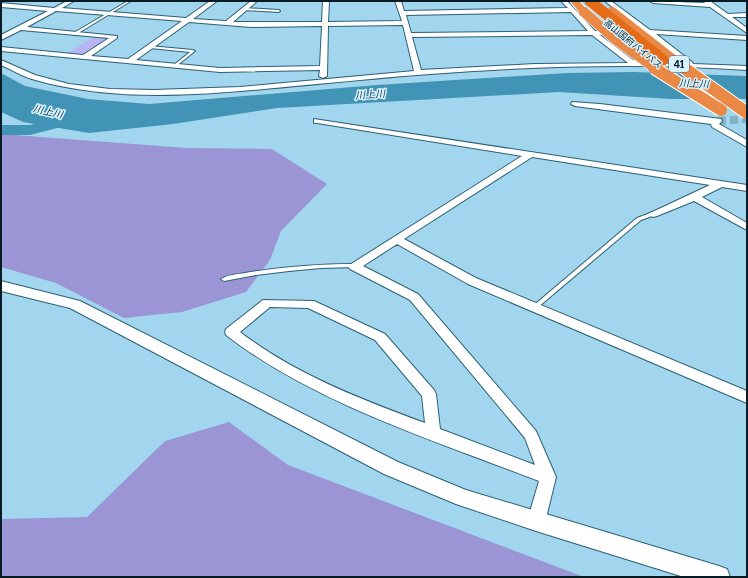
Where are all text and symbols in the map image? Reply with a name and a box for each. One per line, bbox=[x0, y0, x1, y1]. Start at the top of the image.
street label: 高山国府バイパス bbox=[602, 18, 664, 70]
road number: 41 bbox=[669, 56, 689, 72]
water label: 川上川 bbox=[679, 77, 710, 91]
water label: 川上川 bbox=[355, 88, 386, 102]
water label: 川上川 bbox=[32, 103, 65, 121]

